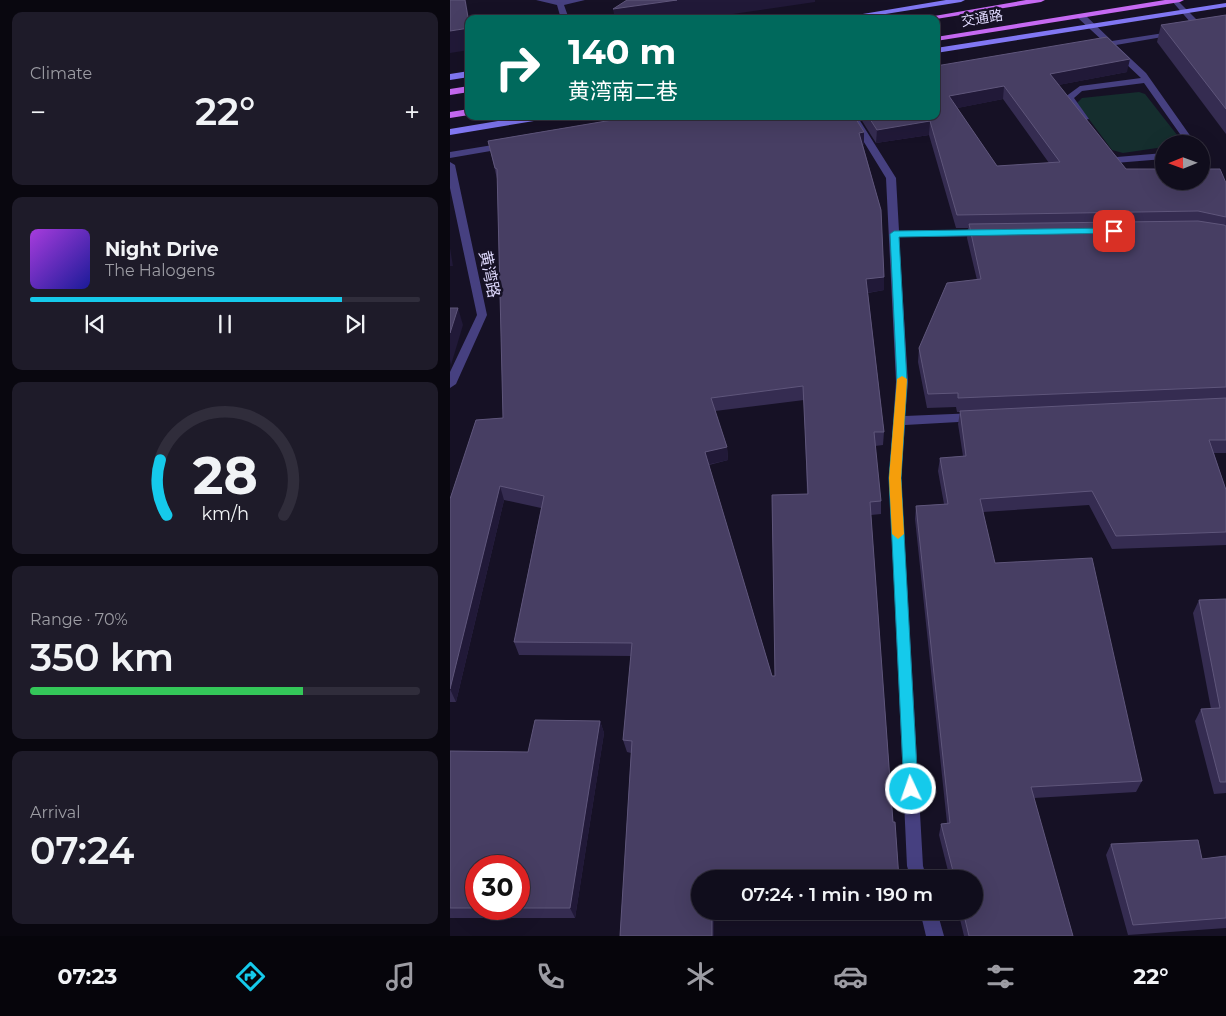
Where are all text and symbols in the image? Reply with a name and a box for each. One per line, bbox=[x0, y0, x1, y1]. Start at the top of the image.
street label: 交通路 bbox=[960, 6, 1004, 30]
text: 140 m bbox=[568, 30, 676, 73]
icon: right bbox=[485, 35, 550, 100]
text: Climate bbox=[30, 64, 92, 83]
text: 黄湾南二巷 bbox=[568, 78, 678, 105]
text: 22° bbox=[195, 88, 255, 135]
text: − bbox=[30, 95, 46, 129]
text: + bbox=[404, 95, 420, 129]
north arrow bbox=[1155, 135, 1210, 190]
map controls bbox=[1155, 135, 1210, 190]
pin bbox=[1093, 210, 1135, 252]
icon: arrive bbox=[1100, 217, 1128, 245]
text: Night Drive bbox=[105, 238, 219, 261]
street label: 黄湾路 bbox=[475, 249, 504, 300]
text: The Halogens bbox=[105, 261, 215, 280]
icon: previous bbox=[81, 310, 109, 338]
icon: pause bbox=[211, 310, 239, 338]
icon: next bbox=[341, 310, 369, 338]
text: 28 bbox=[192, 444, 258, 507]
text: km/h bbox=[201, 503, 249, 524]
text: Range · 70% bbox=[30, 610, 128, 629]
text: 350 km bbox=[30, 634, 174, 681]
position arrow bbox=[884, 762, 936, 814]
text: Arrival bbox=[30, 803, 80, 822]
text: 07:24 bbox=[30, 827, 134, 874]
speed limit sign: 30 bbox=[465, 855, 530, 920]
text: 07:24 · 1 min · 190 m bbox=[741, 883, 933, 906]
icon: directions bbox=[233, 959, 268, 994]
icon: music bbox=[383, 959, 418, 994]
icon: phone bbox=[533, 959, 568, 994]
icon: climate bbox=[683, 959, 718, 994]
icon: car bbox=[833, 959, 868, 994]
icon: filters bbox=[983, 959, 1018, 994]
text: 07:23 bbox=[58, 963, 117, 990]
text: 22° bbox=[1133, 963, 1168, 990]

